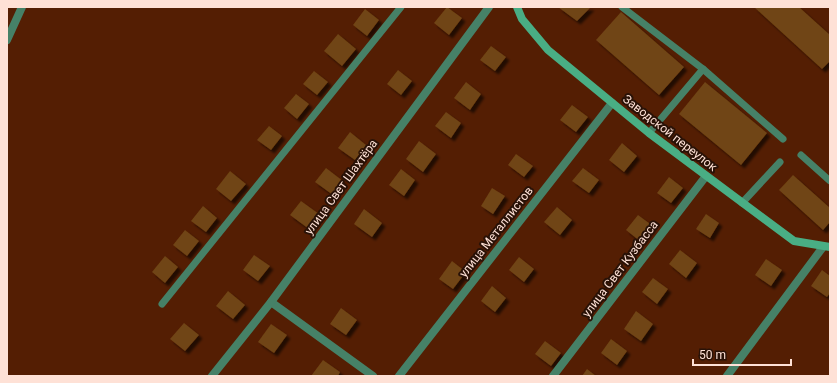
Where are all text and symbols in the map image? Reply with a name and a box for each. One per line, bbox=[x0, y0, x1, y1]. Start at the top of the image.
street label: Заводской переулок bbox=[620, 92, 720, 174]
street label: улица Свет Шахтёра bbox=[302, 137, 380, 237]
street label: улица Металлистов bbox=[456, 184, 536, 280]
street label: улица Свет Кузбасса bbox=[579, 218, 661, 320]
scale bar bbox=[693, 341, 791, 367]
text: 50 m bbox=[699, 348, 726, 362]

